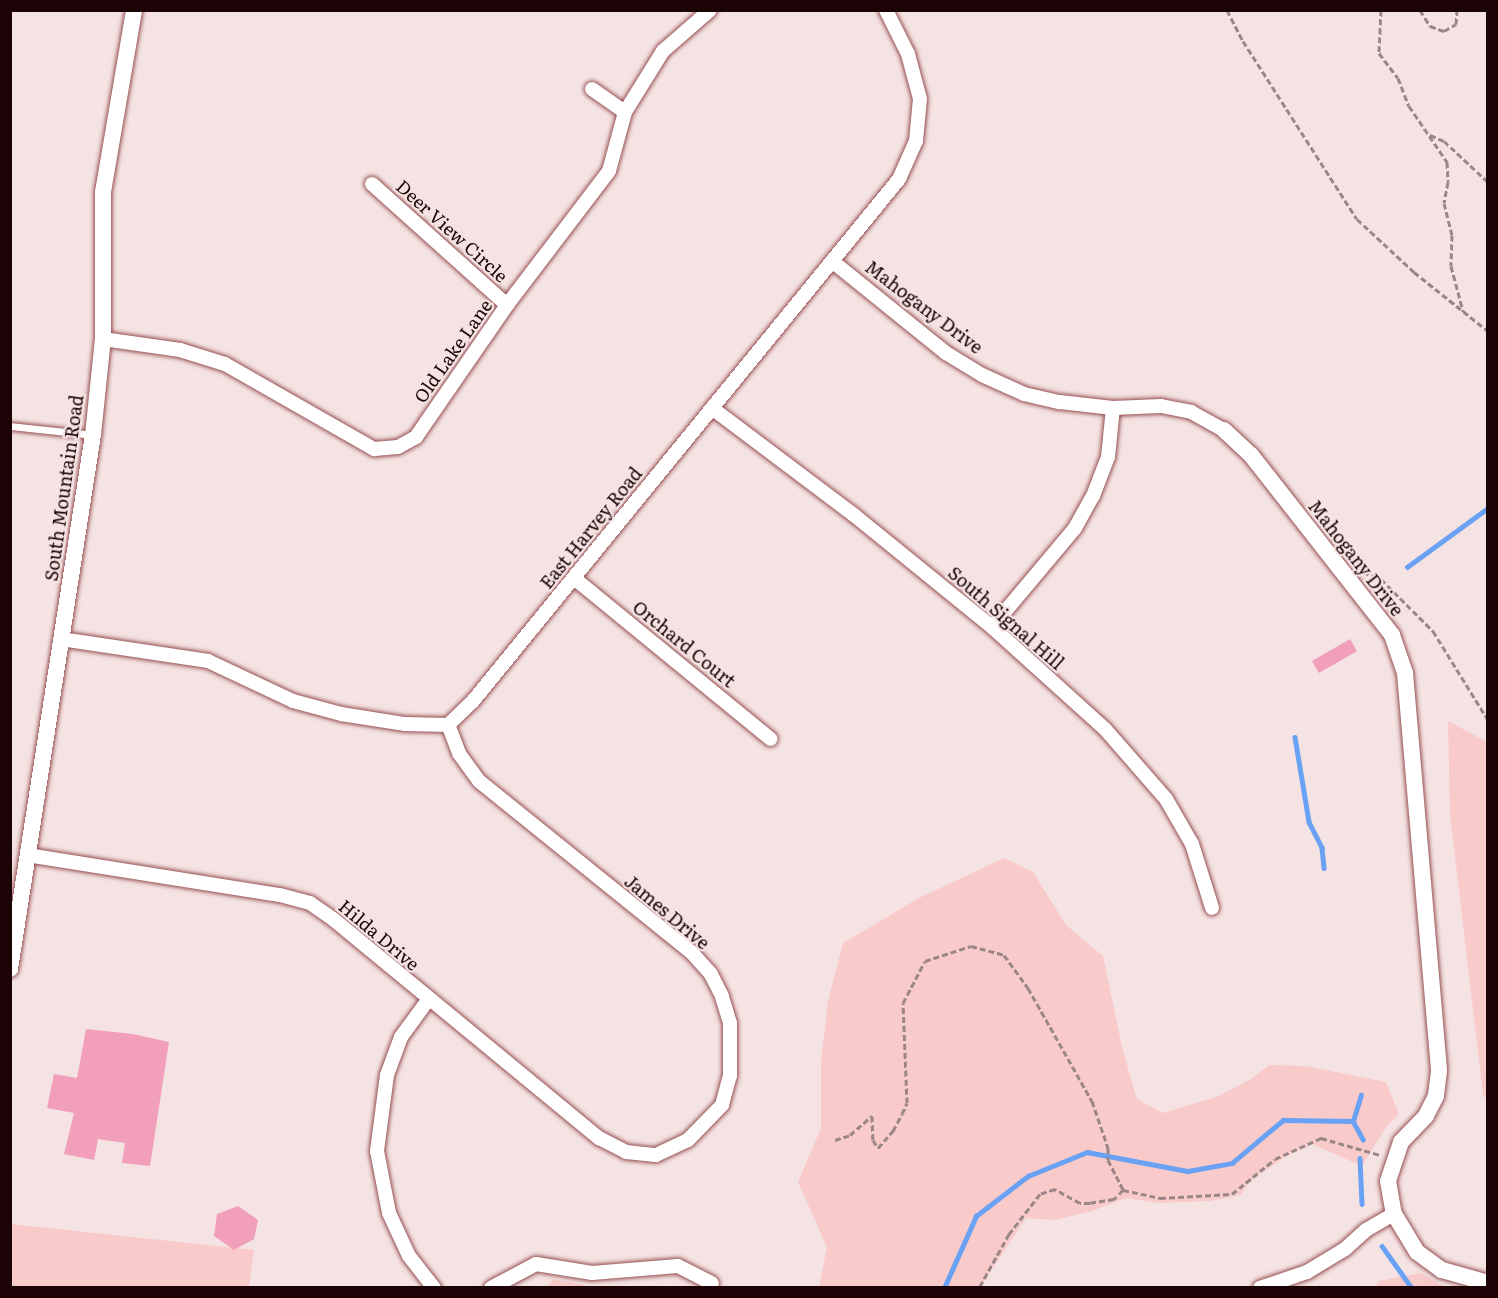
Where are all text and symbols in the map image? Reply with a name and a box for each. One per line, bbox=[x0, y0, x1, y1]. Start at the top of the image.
street label: Deer View Circle bbox=[392, 175, 512, 287]
street label: Mahogany Drive bbox=[861, 256, 987, 358]
street label: Old Lake Lane bbox=[409, 295, 497, 407]
street label: South Mountain Road bbox=[40, 394, 88, 582]
street label: East Harvey Road bbox=[535, 463, 647, 593]
street label: Mahogany Drive bbox=[1304, 496, 1408, 620]
street label: South Signal Hill bbox=[944, 562, 1068, 674]
street label: Orchard Court bbox=[628, 596, 740, 692]
street label: James Drive bbox=[620, 870, 714, 954]
street label: Hilda Drive bbox=[334, 895, 424, 975]

